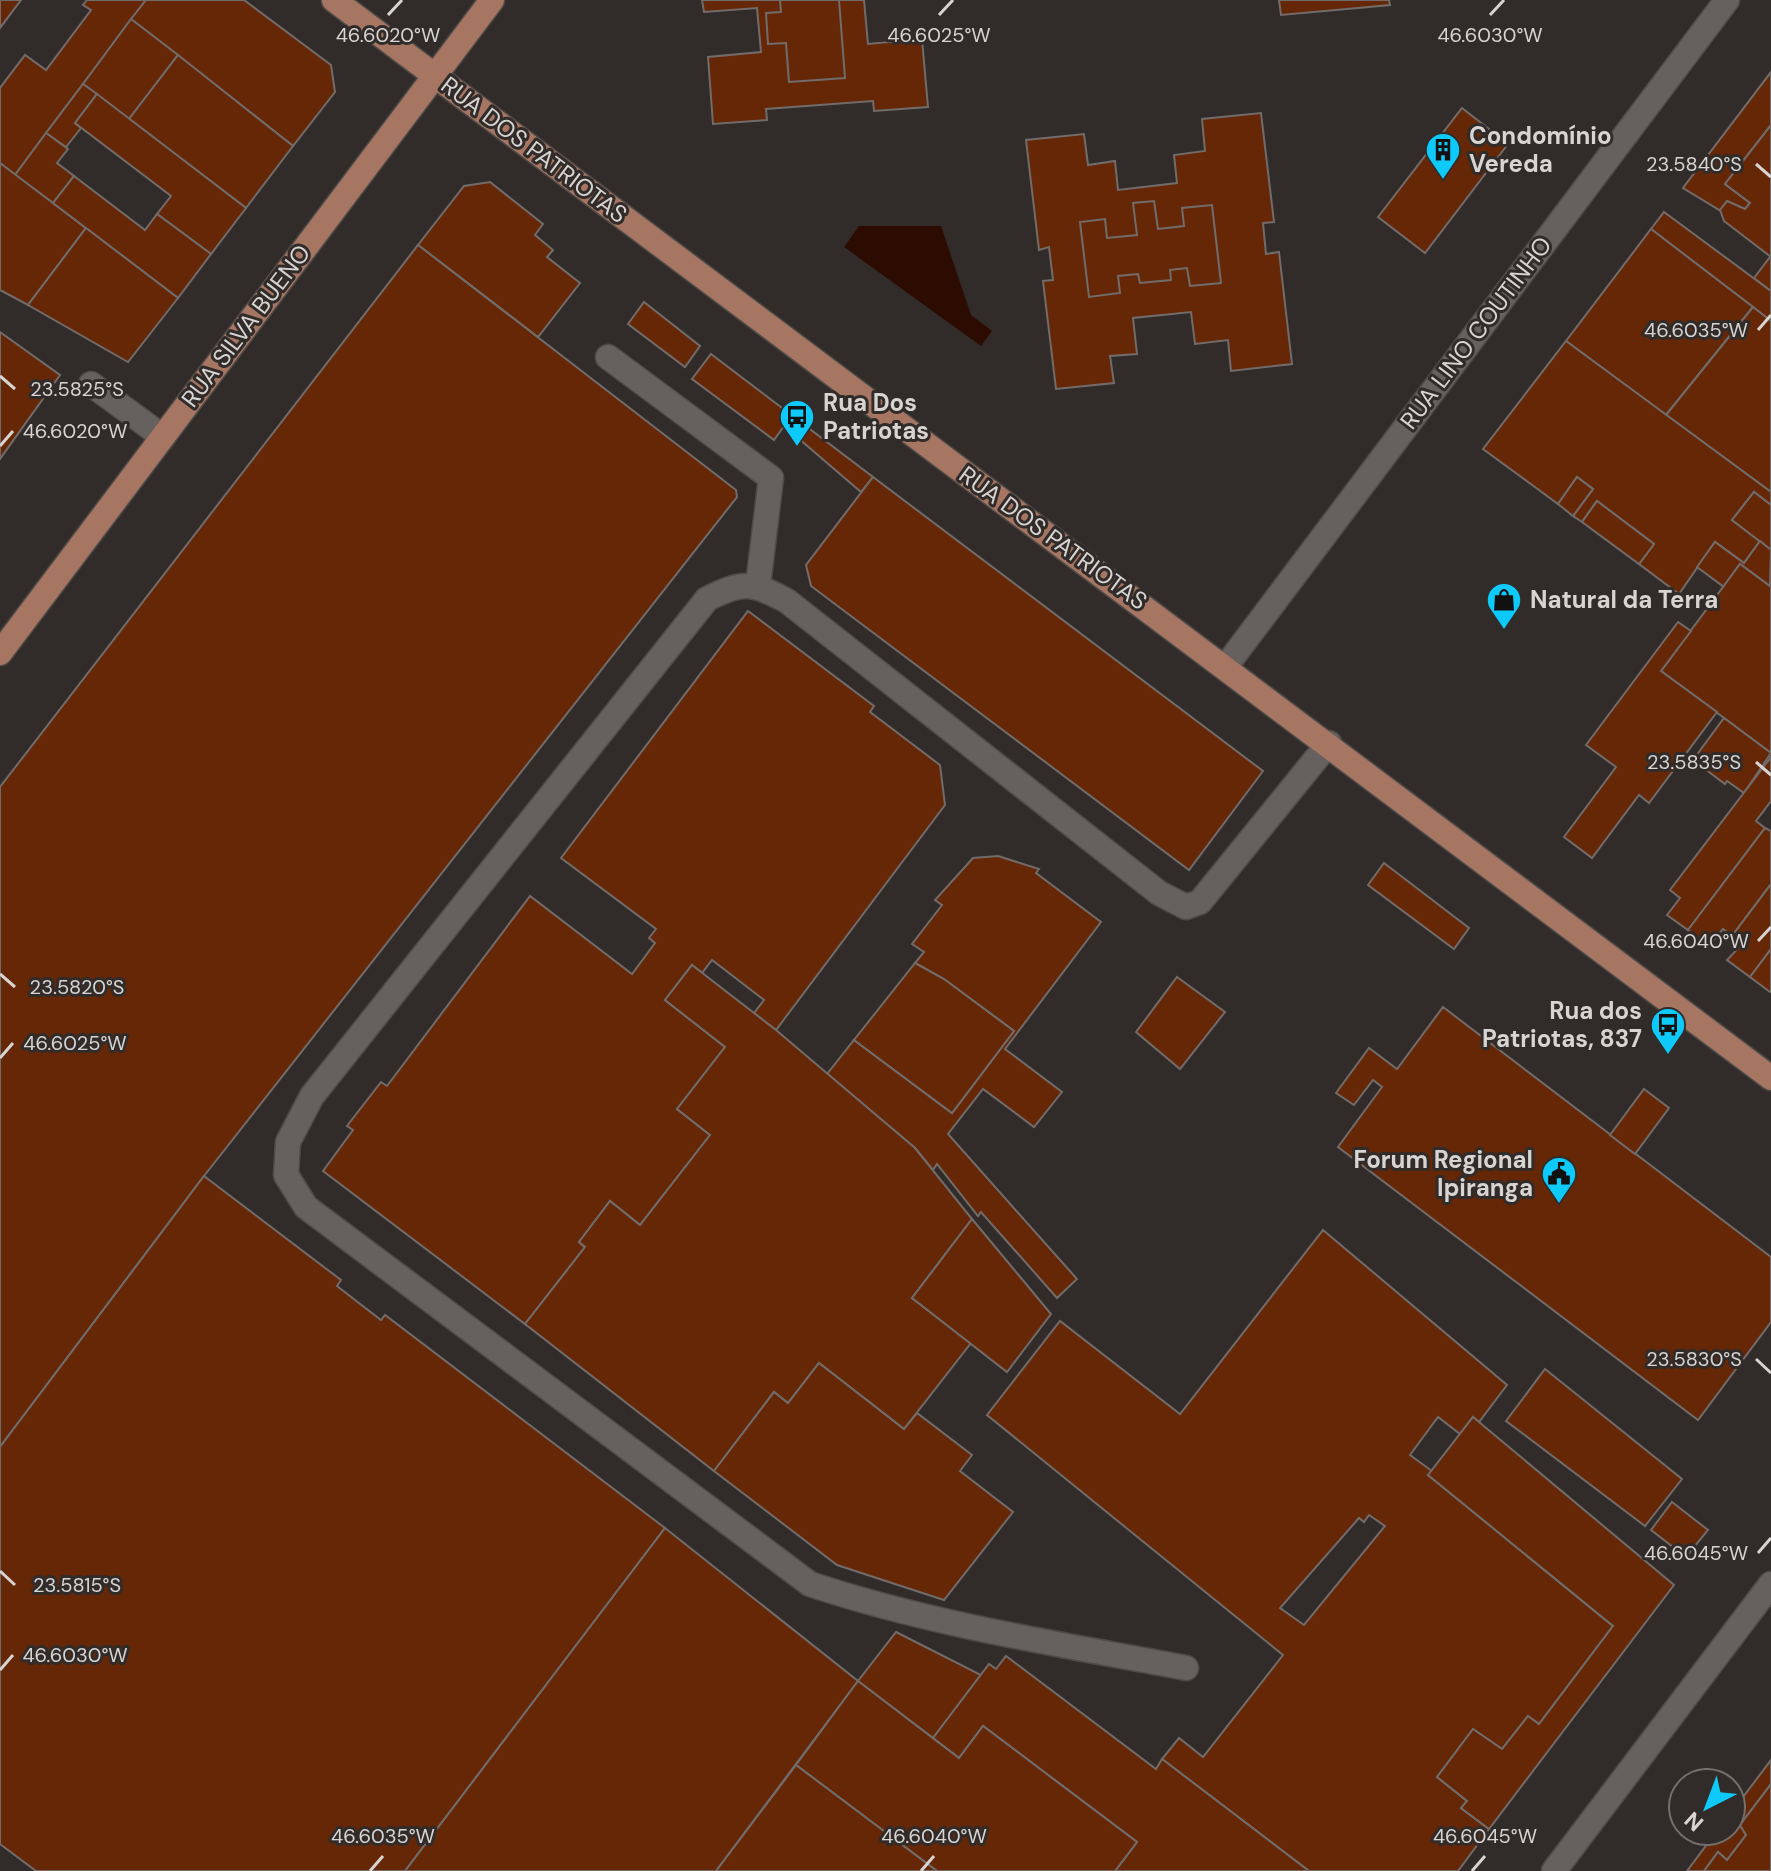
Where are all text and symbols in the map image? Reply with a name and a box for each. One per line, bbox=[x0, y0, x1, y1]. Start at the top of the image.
text: 46.6020°W bbox=[336, 22, 440, 48]
text: 46.6025°W bbox=[887, 22, 991, 48]
text: 46.6030°W bbox=[1437, 22, 1543, 48]
street label: RUA DOS PATRIOTAS bbox=[435, 69, 634, 230]
place label: Condomínio Vereda bbox=[1469, 120, 1612, 179]
building icon: Condomínio Vereda bbox=[1424, 131, 1462, 181]
text: 23.5840°S bbox=[1646, 151, 1742, 177]
street label: RUA LINO COUTINHO bbox=[1393, 230, 1558, 435]
street label: RUA SILVA BUENO bbox=[174, 238, 317, 413]
text: 46.6035°W bbox=[1644, 317, 1748, 343]
text: 23.5825°S bbox=[30, 376, 124, 402]
place label: Rua Dos Patriotas bbox=[823, 387, 929, 446]
bus stop icon: Rua Dos Patriotas bbox=[778, 398, 816, 448]
text: 46.6020°W bbox=[23, 418, 127, 444]
street label: RUA DOS PATRIOTAS bbox=[953, 459, 1154, 616]
shop icon: Natural da Terra bbox=[1485, 581, 1523, 631]
place label: Natural da Terra bbox=[1530, 584, 1718, 615]
text: 23.5835°S bbox=[1647, 749, 1741, 775]
text: 46.6040°W bbox=[1643, 928, 1749, 954]
text: 23.5820°S bbox=[30, 974, 124, 1000]
place label: Rua dos Patriotas, 837 bbox=[1482, 995, 1642, 1054]
bus stop icon: Rua dos Patriotas, 837 bbox=[1649, 1006, 1687, 1056]
text: 46.6025°W bbox=[23, 1030, 127, 1056]
place label: Forum Regional Ipiranga bbox=[1353, 1144, 1533, 1203]
public building icon: Forum Regional Ipiranga bbox=[1540, 1155, 1578, 1205]
text: 23.5830°S bbox=[1646, 1346, 1742, 1372]
text: 46.6045°W bbox=[1644, 1540, 1748, 1566]
text: 23.5815°S bbox=[33, 1572, 121, 1598]
text: 46.6030°W bbox=[22, 1642, 128, 1668]
north arrow bbox=[1667, 1767, 1747, 1847]
text: N bbox=[1678, 1805, 1710, 1838]
text: 46.6035°W bbox=[331, 1823, 435, 1849]
text: 46.6040°W bbox=[881, 1823, 987, 1849]
text: 46.6045°W bbox=[1433, 1823, 1537, 1849]

